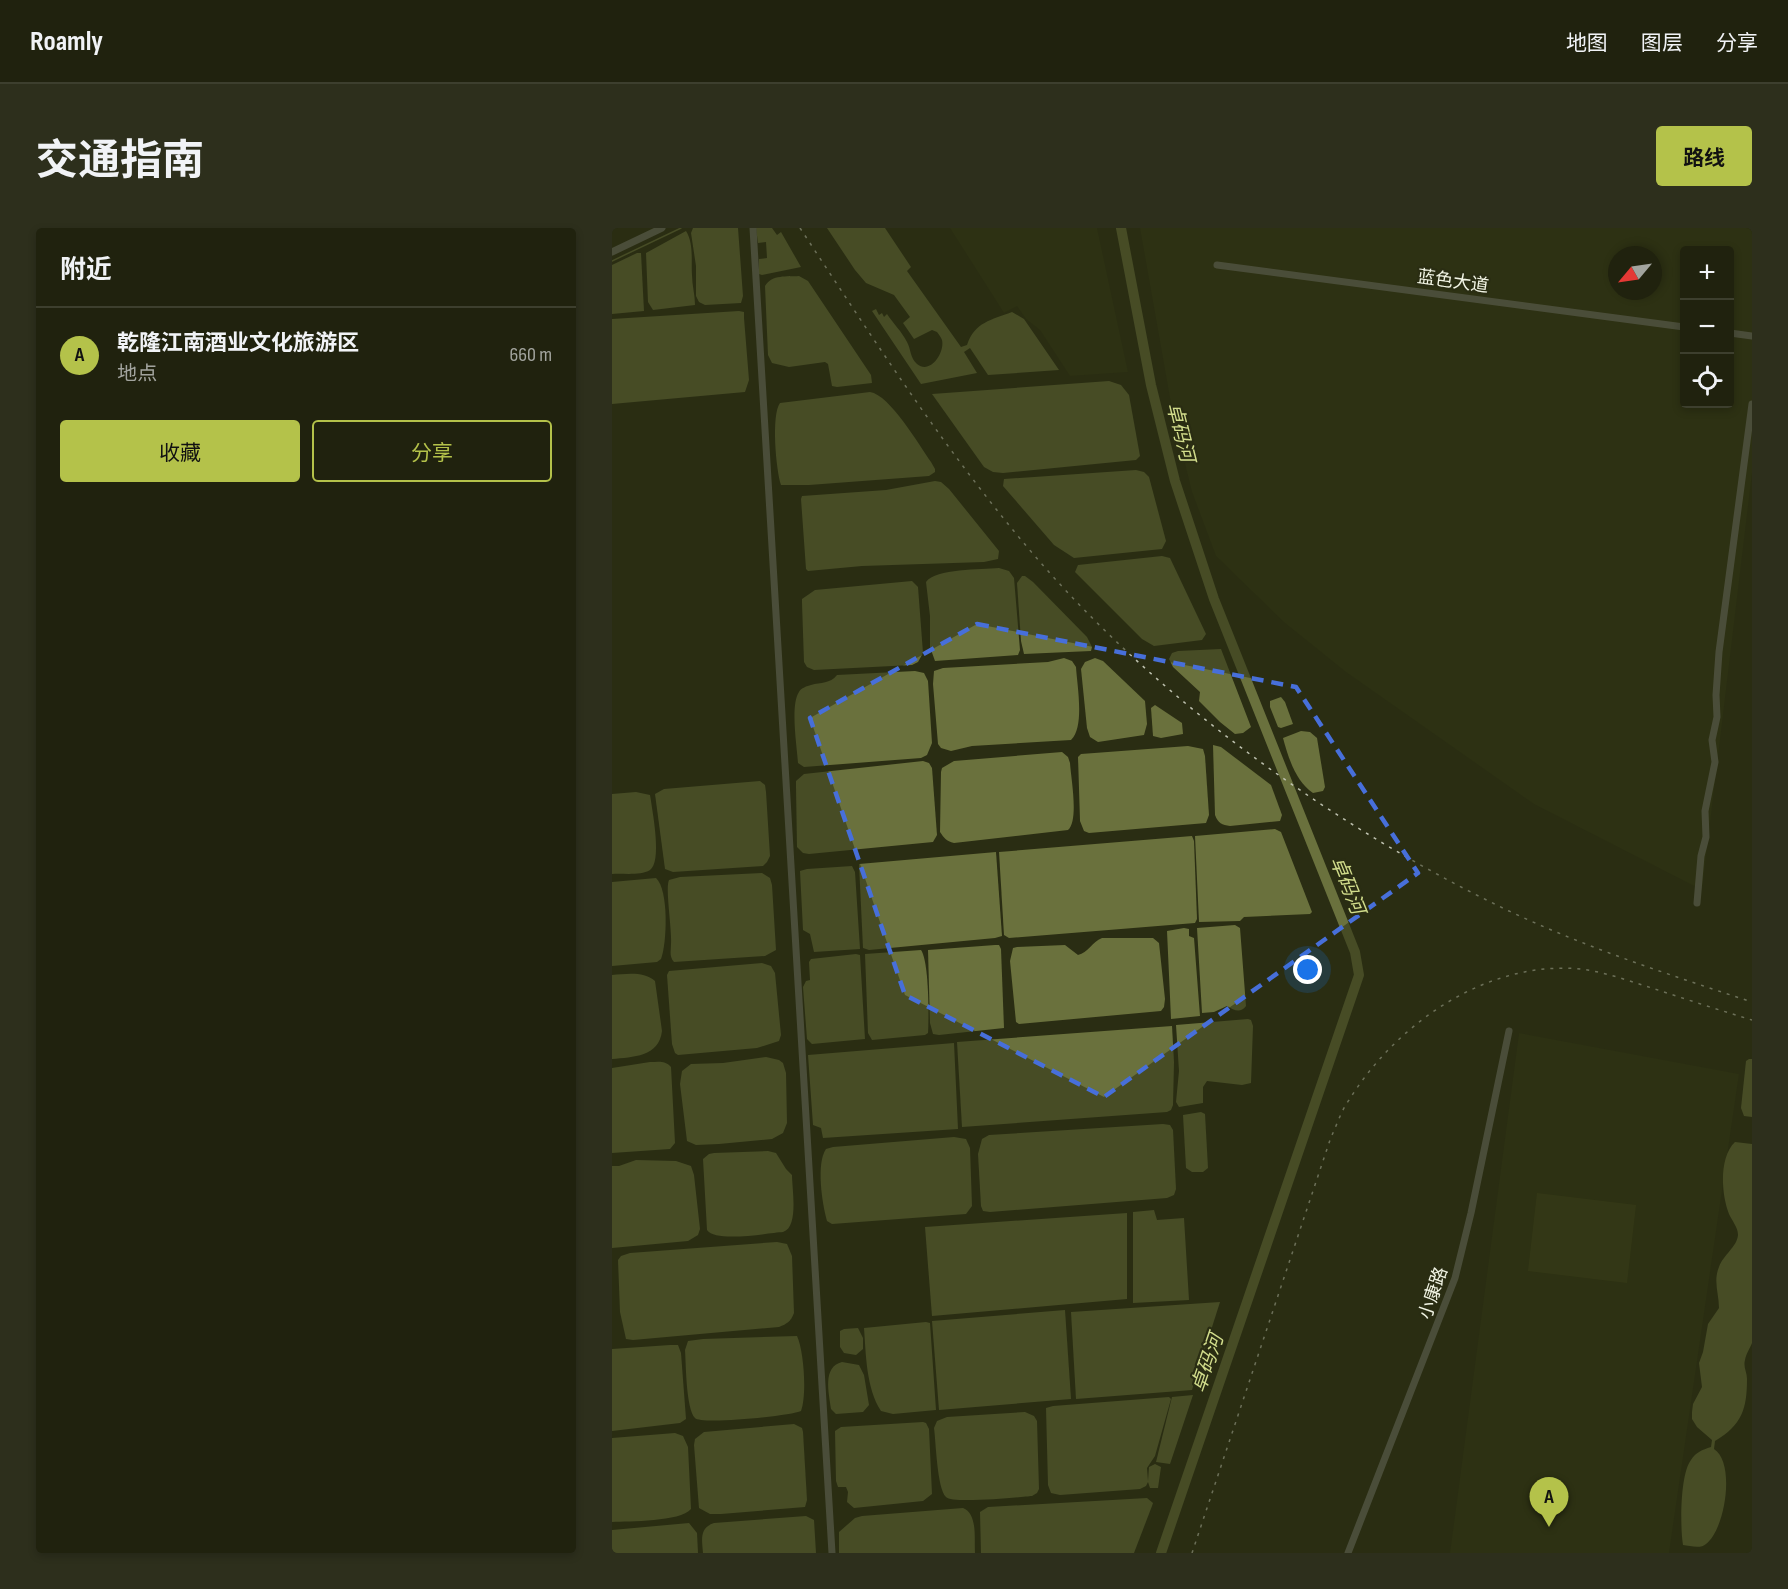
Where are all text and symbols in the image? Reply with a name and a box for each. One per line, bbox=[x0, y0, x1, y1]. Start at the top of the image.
text: Roamly bbox=[30, 25, 103, 58]
text: 地图 bbox=[1566, 31, 1608, 56]
text: 图层 bbox=[1641, 31, 1683, 56]
text: 分享 bbox=[1716, 31, 1758, 56]
button: 路线 bbox=[1656, 126, 1752, 186]
text: 交通指南 bbox=[36, 136, 204, 187]
north arrow bbox=[1608, 246, 1662, 300]
map controls bbox=[1680, 246, 1734, 408]
button: + bbox=[1680, 246, 1734, 300]
text: 附近 bbox=[60, 255, 112, 286]
street label: 蓝色大道 bbox=[1416, 266, 1490, 297]
button: − bbox=[1680, 300, 1734, 354]
text: 乾隆江南酒业文化旅游区 bbox=[117, 330, 359, 357]
text: A bbox=[75, 343, 84, 367]
text: 660 m bbox=[510, 343, 552, 367]
button: locate bbox=[1680, 354, 1734, 408]
text: 地点 bbox=[117, 362, 157, 386]
water label: 卓码河 bbox=[1161, 400, 1200, 468]
button: 收藏 bbox=[60, 420, 300, 482]
button: 分享 bbox=[312, 420, 552, 482]
water label: 卓码河 bbox=[1325, 853, 1371, 921]
your location bbox=[1293, 955, 1322, 984]
street label: 小康路 bbox=[1415, 1264, 1452, 1322]
water label: 卓码河 bbox=[1187, 1327, 1230, 1396]
pin: A bbox=[1530, 1478, 1568, 1527]

